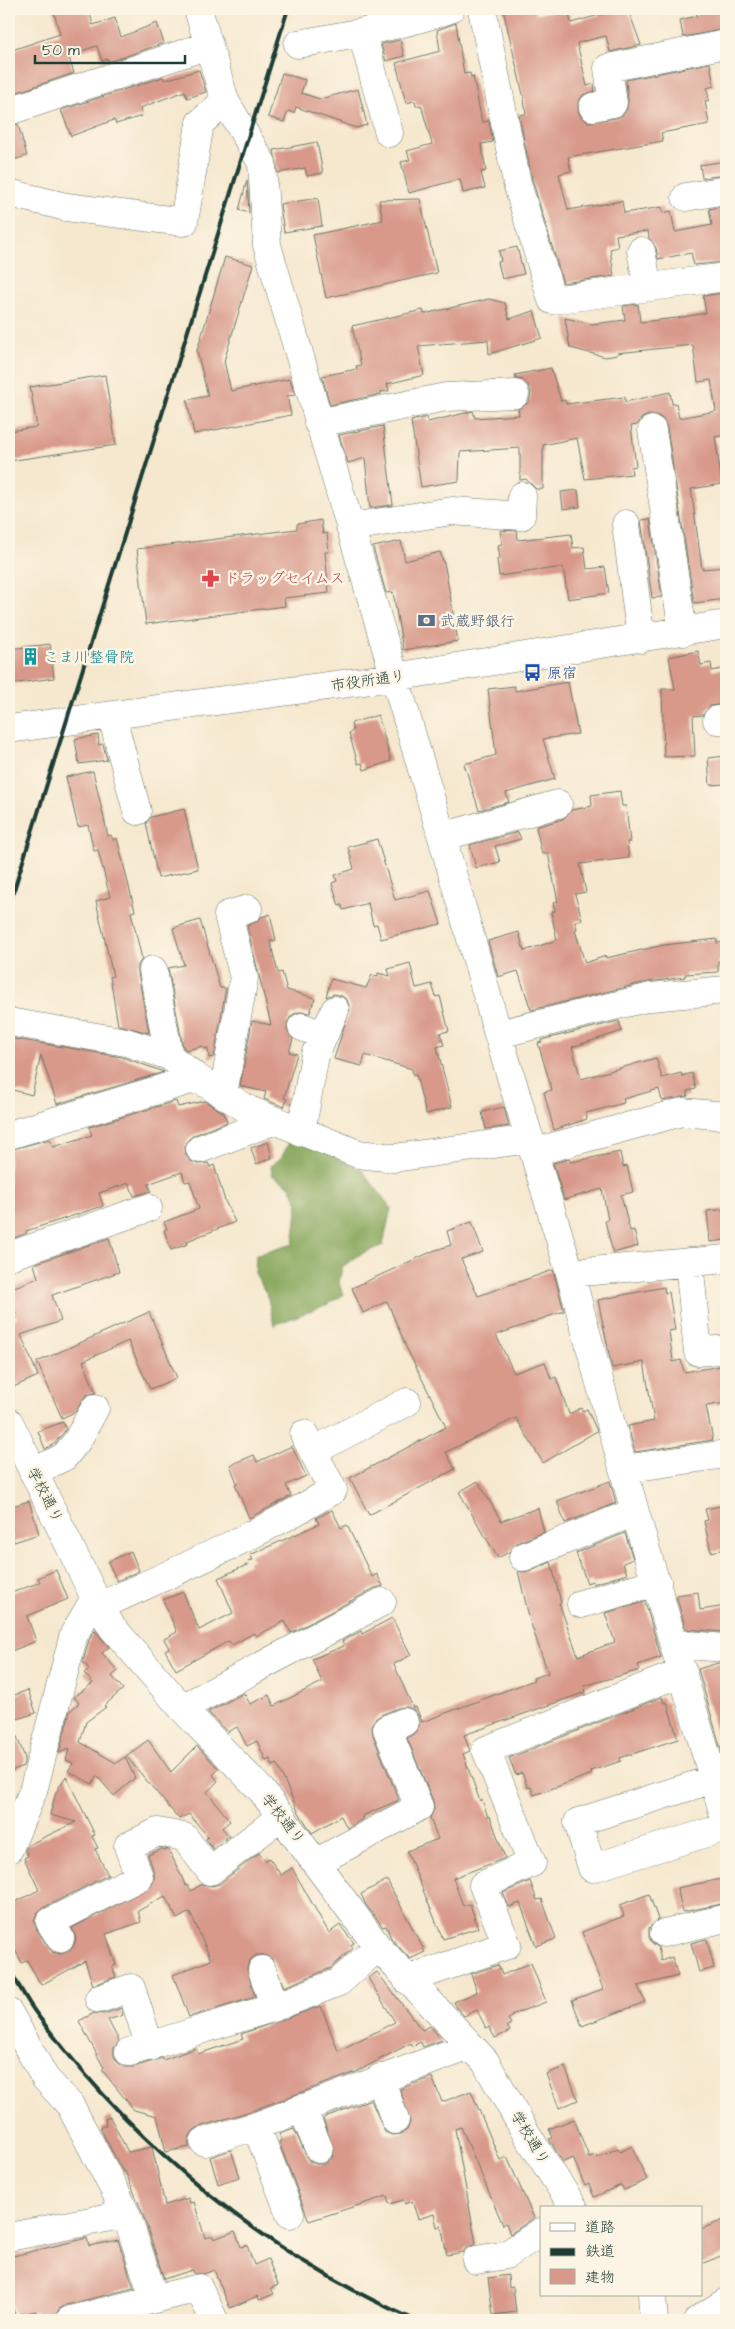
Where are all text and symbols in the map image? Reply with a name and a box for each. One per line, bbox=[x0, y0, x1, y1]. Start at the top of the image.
scale bar bbox=[35, 32, 185, 64]
text: 50 m bbox=[42, 40, 80, 61]
pharmacy icon: ドラッグセイムス bbox=[201, 568, 221, 588]
place label: ドラッグセイムス bbox=[225, 568, 344, 589]
bank icon: 武蔵野銀行 bbox=[416, 611, 436, 631]
place label: 武蔵野銀行 bbox=[440, 611, 515, 632]
building icon: こま川整骨院 bbox=[20, 647, 40, 667]
place label: こま川整骨院 bbox=[44, 647, 134, 668]
bus stop icon: 原宿 bbox=[523, 663, 543, 683]
place label: 原宿 bbox=[547, 663, 577, 684]
street label: 市役所通り bbox=[329, 665, 407, 697]
street label: 学校通り bbox=[22, 1463, 68, 1527]
street label: 学校通り bbox=[256, 1789, 310, 1849]
street label: 学校通り bbox=[506, 2107, 554, 2169]
legend bbox=[540, 2206, 702, 2296]
text: 道路 bbox=[585, 2217, 615, 2238]
text: 鉄道 bbox=[585, 2241, 615, 2262]
text: 建物 bbox=[585, 2267, 615, 2288]

